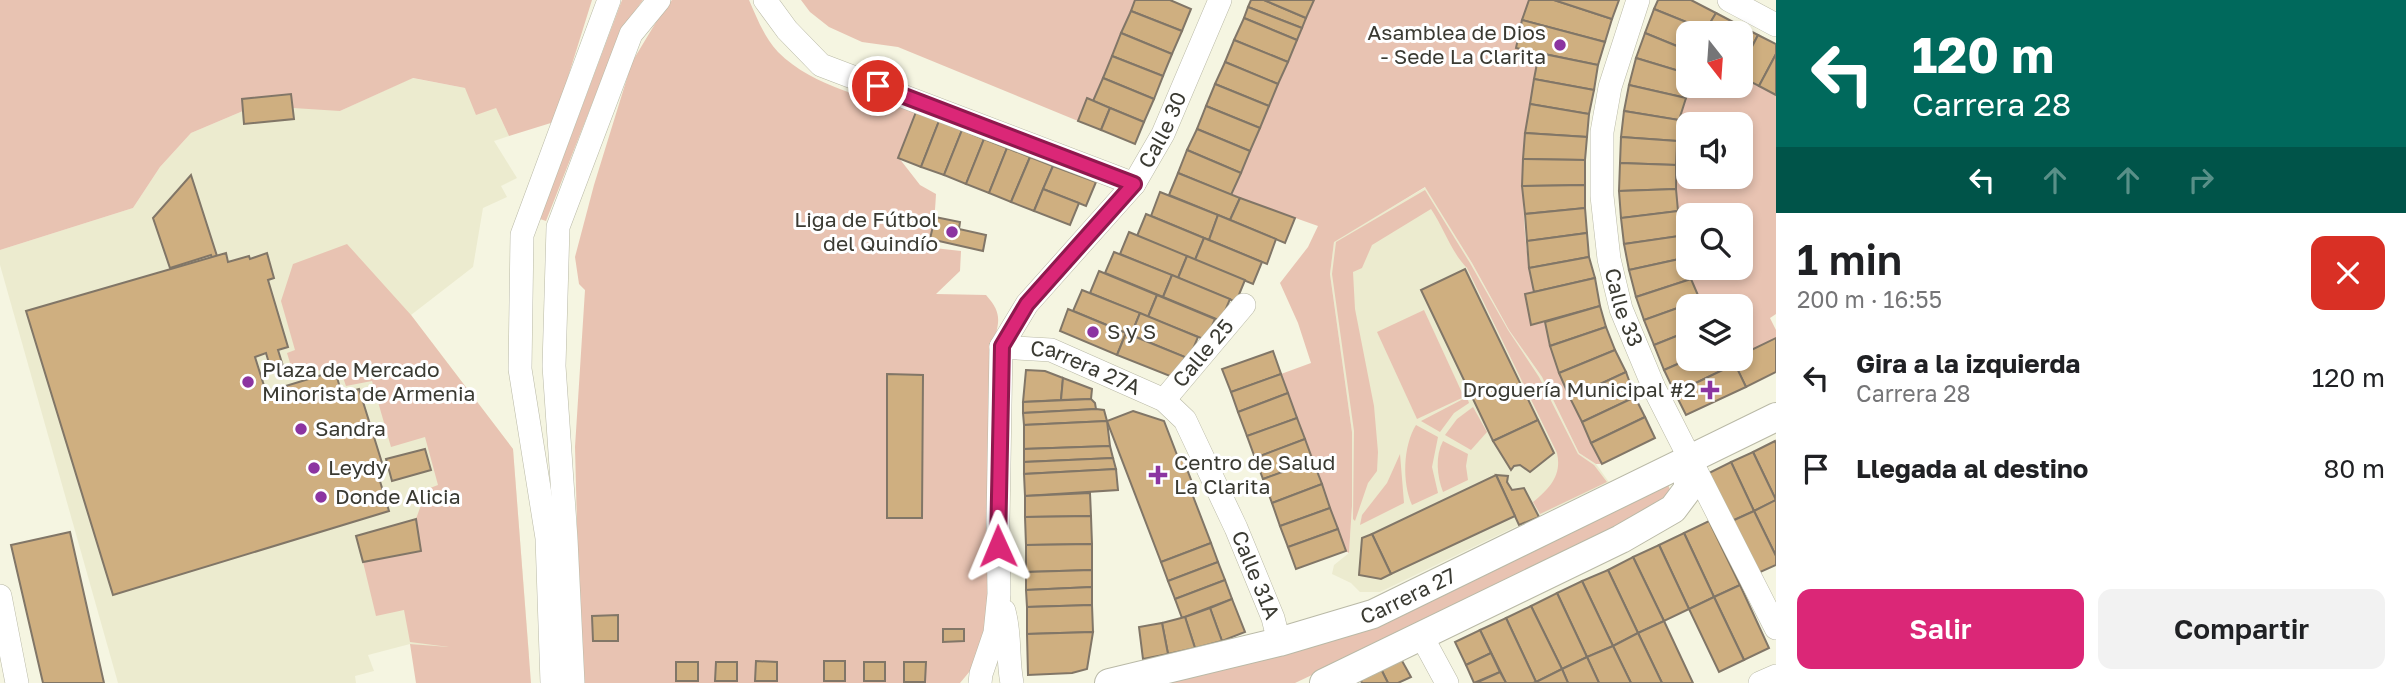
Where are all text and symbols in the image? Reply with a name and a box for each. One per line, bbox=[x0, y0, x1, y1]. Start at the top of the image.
place label: Asamblea de Dios - Sede La Clarita bbox=[1367, 19, 1546, 69]
north arrow bbox=[1676, 21, 1754, 98]
map controls bbox=[1676, 21, 1753, 371]
text: 120 m bbox=[1912, 25, 2054, 84]
icon: left bbox=[1797, 28, 1888, 119]
marker: Asamblea de Dios - Sede La Clarita bbox=[1552, 37, 1568, 53]
pin bbox=[848, 56, 908, 116]
icon: arrive bbox=[859, 67, 897, 105]
text: Carrera 28 bbox=[1912, 85, 2071, 123]
street label: Calle 30 bbox=[1132, 87, 1192, 172]
button: sound bbox=[1676, 112, 1753, 189]
icon: left bbox=[1963, 161, 2001, 199]
icon: ahead bbox=[2036, 161, 2074, 199]
icon: ahead bbox=[2109, 161, 2147, 199]
icon: right bbox=[2182, 161, 2220, 199]
button: search bbox=[1676, 203, 1753, 280]
place label: Liga de Fútbol del Quindío bbox=[794, 206, 938, 256]
marker: Liga de Fútbol del Quindío bbox=[944, 224, 960, 240]
text: 1 min bbox=[1797, 234, 1902, 284]
button: close bbox=[2311, 236, 2385, 310]
street label: Calle 33 bbox=[1600, 265, 1649, 350]
text: 200 m · 16:55 bbox=[1797, 285, 1942, 313]
button: layers bbox=[1676, 294, 1753, 371]
street label: Calle 25 bbox=[1166, 313, 1239, 392]
place label: S y S bbox=[1107, 318, 1156, 344]
marker: S y S bbox=[1085, 324, 1101, 340]
street label: Carrera 27A bbox=[1030, 335, 1145, 400]
text: Gira a la izquierda bbox=[1856, 348, 2080, 379]
place label: Plaza de Mercado Minorista de Armenia bbox=[262, 356, 475, 406]
icon: left bbox=[1797, 359, 1835, 397]
text: 120 m bbox=[2312, 362, 2385, 393]
marker: Plaza de Mercado Minorista de Armenia bbox=[240, 374, 256, 390]
place label: Droguería Municipal #2 bbox=[1462, 376, 1696, 402]
text: Carrera 28 bbox=[1856, 379, 1971, 407]
marker: Droguería Municipal #2 bbox=[1702, 382, 1718, 398]
place label: Sandra bbox=[315, 415, 386, 441]
marker: Sandra bbox=[293, 421, 309, 437]
place label: Centro de Salud La Clarita bbox=[1174, 449, 1335, 499]
icon: arrive bbox=[1797, 450, 1835, 488]
text: Llegada al destino bbox=[1856, 453, 2088, 484]
text: 80 m bbox=[2324, 453, 2385, 484]
place label: Leydy bbox=[328, 454, 388, 480]
marker: Leydy bbox=[306, 460, 322, 476]
marker: Centro de Salud La Clarita bbox=[1148, 465, 1168, 485]
place label: Donde Alicia bbox=[335, 483, 461, 509]
marker: Donde Alicia bbox=[313, 489, 329, 505]
position arrow bbox=[961, 509, 1035, 583]
street label: Calle 31A bbox=[1226, 527, 1286, 623]
street label: Carrera 27 bbox=[1357, 562, 1460, 629]
button: Salir bbox=[1797, 589, 2084, 669]
button: Compartir bbox=[2098, 589, 2385, 669]

